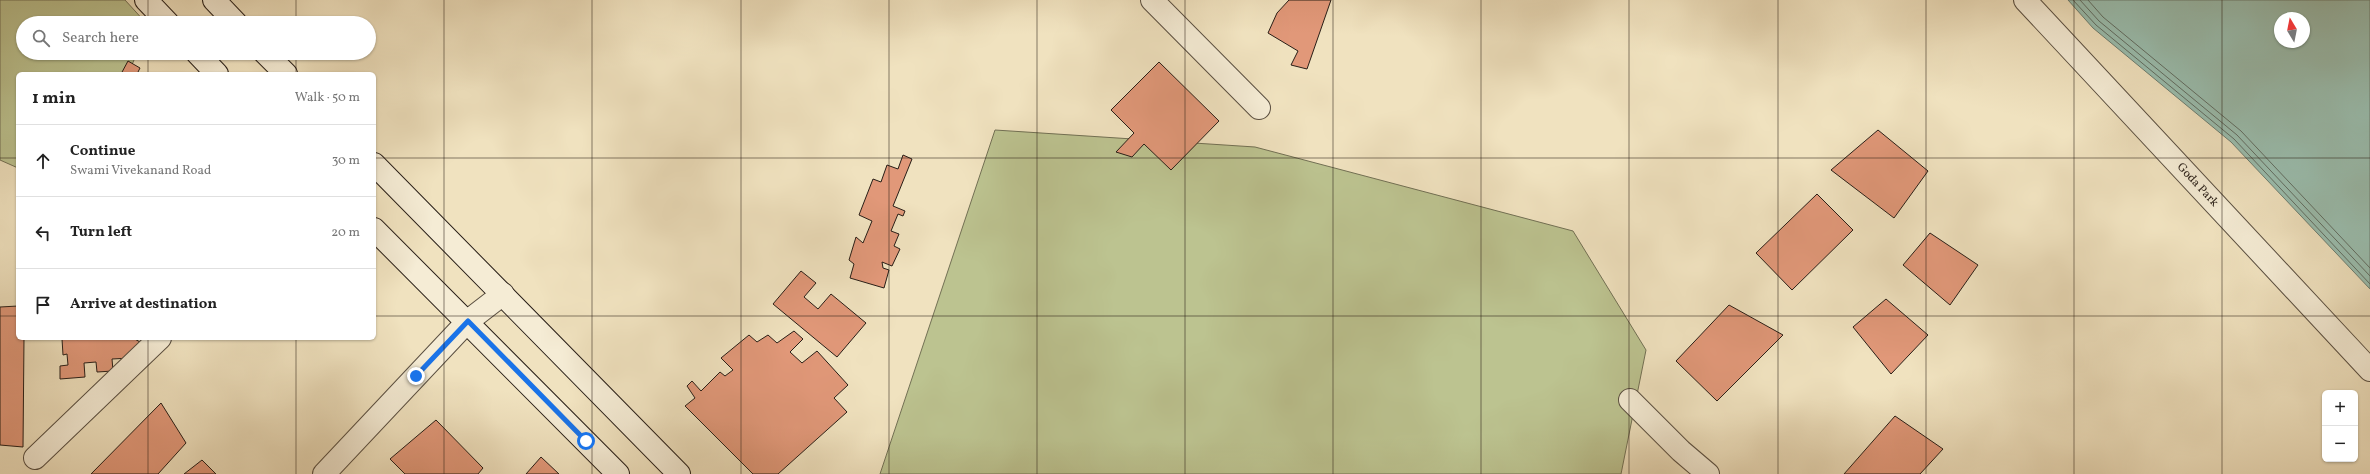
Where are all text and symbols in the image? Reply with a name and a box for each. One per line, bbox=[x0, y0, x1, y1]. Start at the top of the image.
north arrow bbox=[2274, 12, 2310, 48]
search box bbox=[16, 16, 376, 60]
icon: search bbox=[30, 27, 52, 49]
text: Search here bbox=[62, 28, 139, 49]
text: 1 min bbox=[32, 87, 76, 110]
text: Walk · 50 m bbox=[295, 89, 360, 107]
text: Continue bbox=[70, 141, 135, 162]
icon: ahead bbox=[32, 150, 54, 172]
text: 30 m bbox=[332, 152, 360, 170]
street label: Goda Park bbox=[2173, 160, 2222, 211]
text: Swami Vivekanand Road bbox=[70, 162, 211, 180]
icon: left bbox=[32, 222, 54, 244]
text: Turn left bbox=[70, 222, 132, 243]
text: 20 m bbox=[331, 224, 360, 242]
icon: arrive bbox=[32, 294, 54, 316]
text: Arrive at destination bbox=[70, 294, 217, 315]
route end bbox=[407, 367, 425, 385]
map controls bbox=[2322, 390, 2358, 462]
button: + bbox=[2322, 390, 2358, 426]
button: − bbox=[2322, 426, 2358, 462]
route start bbox=[577, 432, 595, 450]

